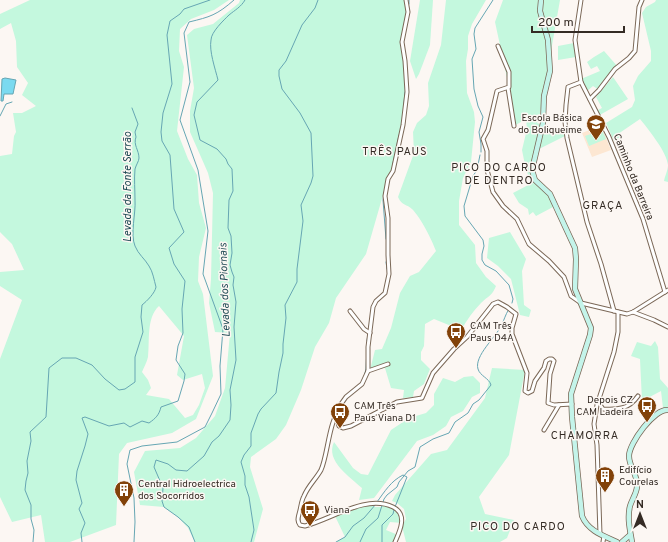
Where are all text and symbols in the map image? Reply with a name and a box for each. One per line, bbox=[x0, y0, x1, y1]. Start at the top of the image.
scale bar bbox=[532, 8, 624, 34]
text: 200 m bbox=[538, 15, 574, 31]
place label: Escola Básica do Boliqueime bbox=[518, 112, 582, 137]
school or university icon: Escola Básica do Boliqueime bbox=[585, 113, 607, 141]
water label: Levada da Fonte Serrão bbox=[121, 131, 135, 242]
street label: Caminho da Barreira bbox=[610, 132, 656, 222]
district label: TRÊS PAUS bbox=[362, 144, 428, 159]
district label: PICO DO CARDO DE DENTRO bbox=[451, 161, 547, 188]
district label: GRAÇA bbox=[583, 199, 623, 213]
water label: Levada dos Piornais bbox=[216, 242, 234, 337]
place label: CAM Três Paus D4A bbox=[470, 320, 514, 345]
bus stop icon: CAM Três Paus D4A bbox=[445, 321, 467, 349]
place label: Depois CZ CAM Ladeira bbox=[576, 394, 633, 419]
bus stop icon: Depois CZ CAM Ladeira bbox=[636, 395, 658, 423]
place label: CAM Três Paus Viana D1 bbox=[354, 400, 416, 425]
bus stop icon: CAM Três Paus Viana D1 bbox=[329, 401, 351, 429]
district label: CHAMORRA bbox=[551, 429, 619, 443]
place label: Edifício Courelas bbox=[619, 464, 659, 489]
building icon: Edifício Courelas bbox=[594, 465, 616, 493]
place label: Central Hidroelectrica dos Socorridos bbox=[138, 478, 236, 503]
building icon: Central Hidroelectrica dos Socorridos bbox=[113, 479, 135, 507]
north arrow bbox=[620, 494, 660, 534]
text: N bbox=[636, 498, 644, 512]
bus stop icon: Viana bbox=[299, 499, 321, 527]
place label: Viana bbox=[324, 504, 349, 517]
district label: PICO DO CARDO bbox=[470, 520, 566, 534]

